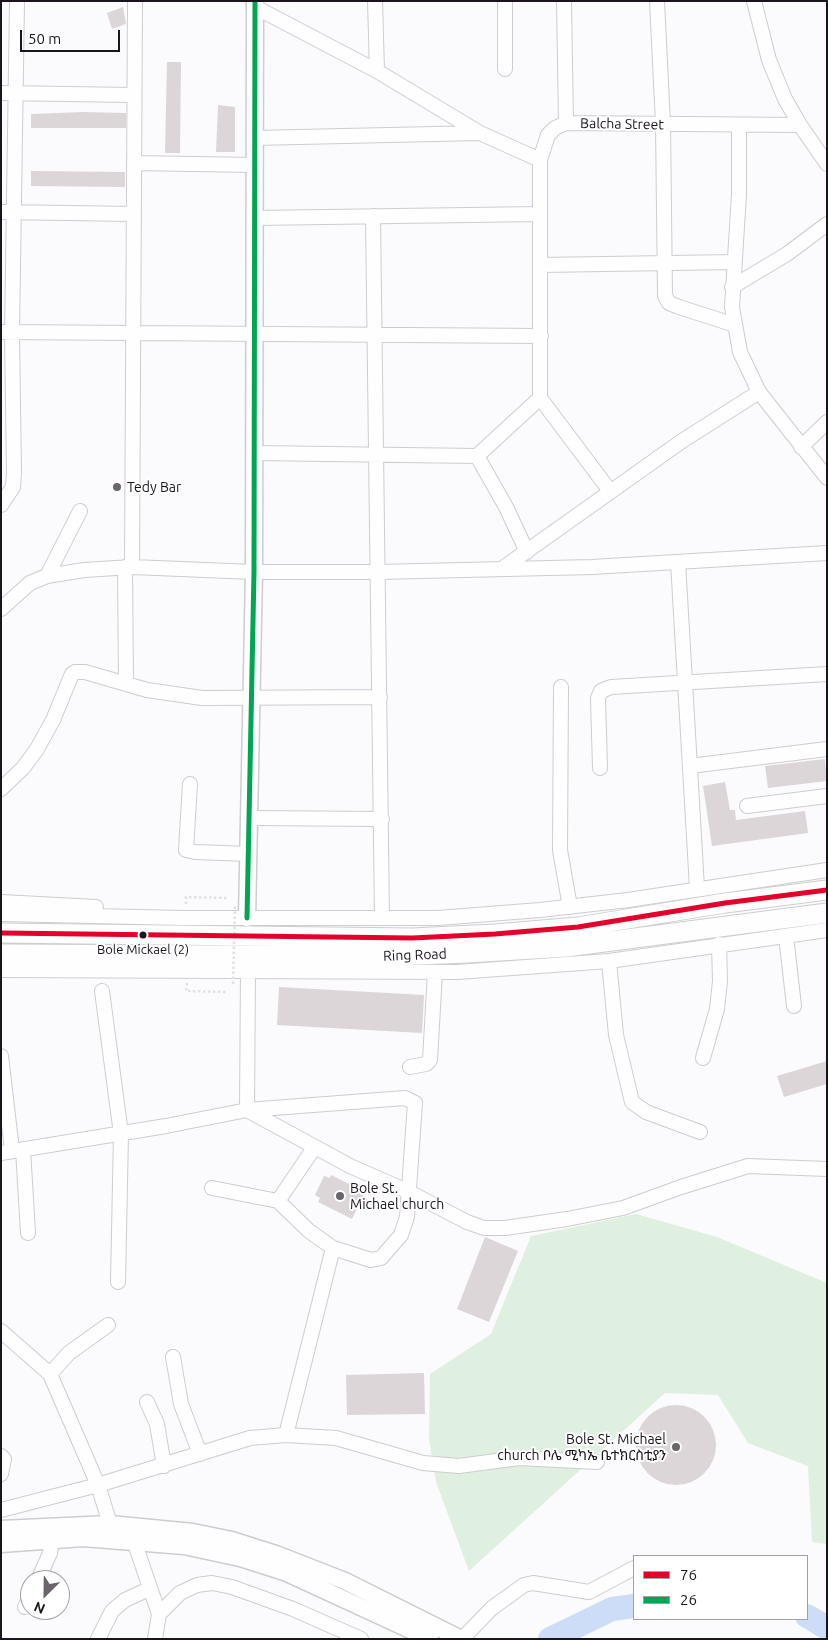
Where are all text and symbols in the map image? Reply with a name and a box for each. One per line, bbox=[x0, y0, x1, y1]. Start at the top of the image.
scale bar bbox=[22, 20, 122, 52]
text: 50 m bbox=[28, 30, 61, 47]
street label: Balcha Street bbox=[580, 115, 664, 133]
place label: Tedy Bar bbox=[127, 479, 181, 495]
marker: Tedy Bar bbox=[111, 481, 123, 493]
marker: Bole Mickael (2) bbox=[138, 930, 148, 940]
place label: Bole Mickael (2) bbox=[97, 942, 189, 958]
street label: Ring Road bbox=[383, 945, 447, 965]
place label: Bole St. Michael church bbox=[350, 1180, 444, 1212]
marker: Bole St. Michael church bbox=[334, 1190, 346, 1202]
place label: Bole St. Michael church ቦሌ ሚካኤ ቤተክርስቲያን bbox=[497, 1431, 666, 1464]
marker: Bole St. Michael church ቦሌ ሚካኤ ቤተክርስቲያን bbox=[670, 1441, 682, 1453]
legend bbox=[633, 1555, 808, 1620]
text: 76 bbox=[680, 1566, 697, 1583]
north arrow bbox=[20, 1570, 70, 1620]
text: 26 bbox=[680, 1591, 697, 1608]
text: N bbox=[32, 1598, 47, 1617]

